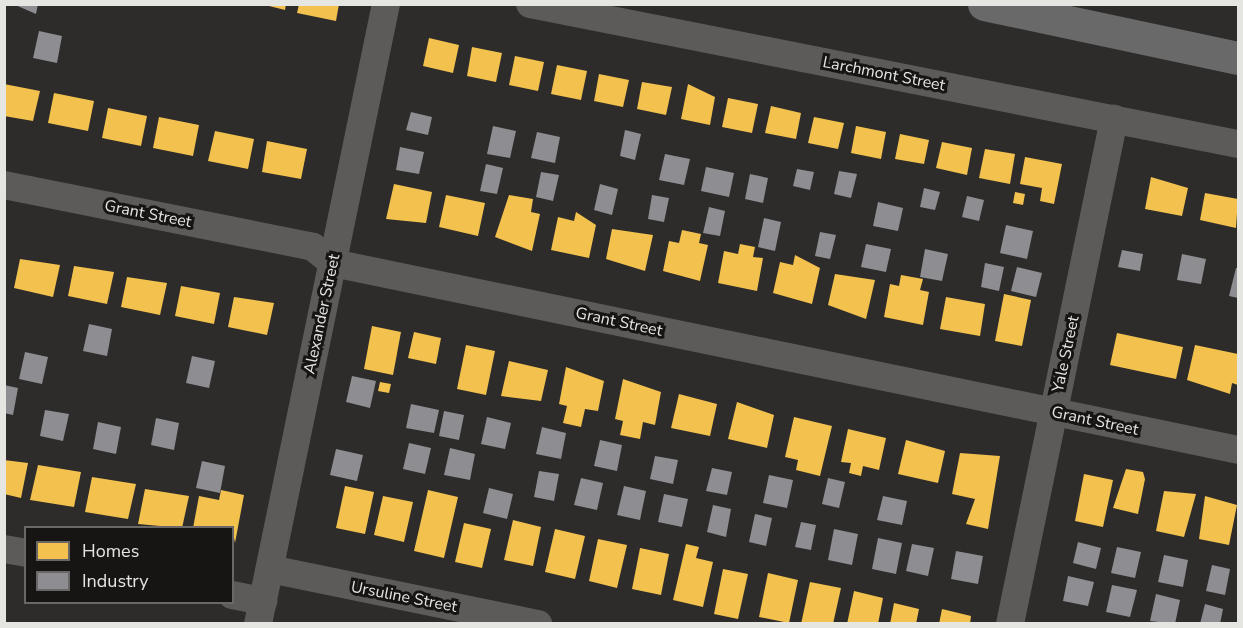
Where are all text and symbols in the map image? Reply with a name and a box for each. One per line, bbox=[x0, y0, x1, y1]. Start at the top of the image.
street label: Larchmont Street bbox=[821, 53, 947, 95]
street label: Grant Street bbox=[103, 196, 193, 232]
street label: Alexander Street bbox=[300, 252, 344, 376]
street label: Grant Street bbox=[574, 303, 664, 341]
street label: Yale Street bbox=[1049, 314, 1083, 394]
street label: Grant Street bbox=[1050, 402, 1140, 440]
legend bbox=[24, 526, 234, 604]
text: Homes bbox=[82, 539, 139, 563]
text: Industry bbox=[82, 569, 149, 593]
street label: Ursuline Street bbox=[349, 577, 459, 617]

